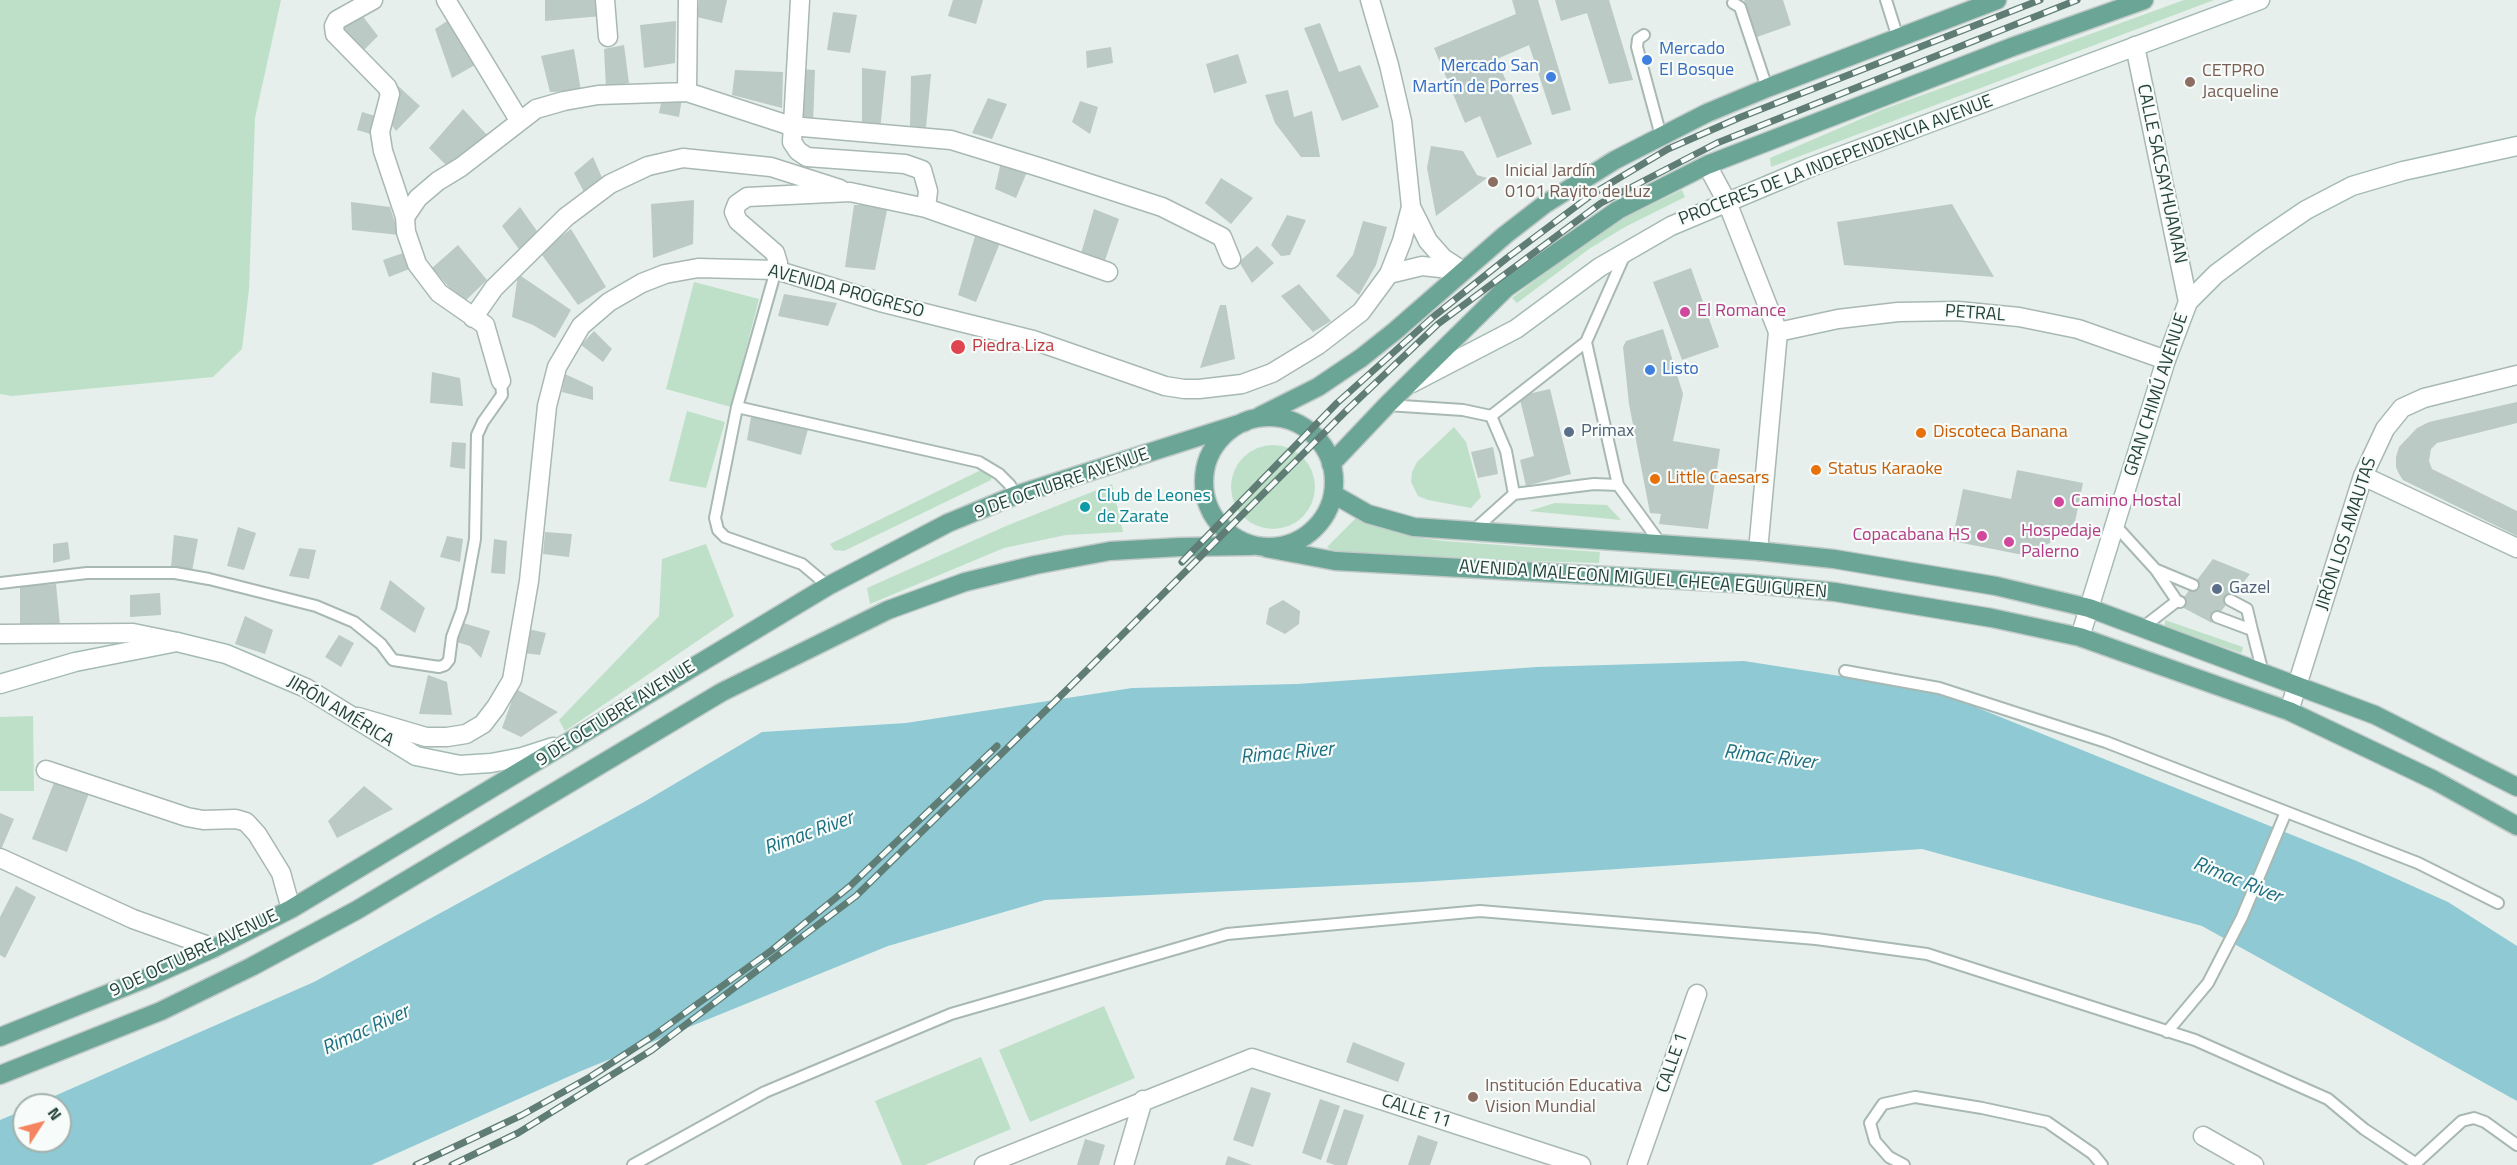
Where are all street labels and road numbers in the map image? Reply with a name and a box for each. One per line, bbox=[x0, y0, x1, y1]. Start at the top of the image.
street label: CALLE SACSAYHUAMAN bbox=[2131, 82, 2191, 266]
street label: PROCERES DE LA INDEPENDENCIA AVENUE bbox=[1676, 91, 1996, 231]
street label: AVENIDA PROGRESO bbox=[766, 261, 926, 323]
street label: PETRAL bbox=[1944, 301, 2006, 327]
street label: GRAN CHIMÚ AVENUE bbox=[2120, 311, 2194, 479]
street label: 9 DE OCTUBRE AVENUE bbox=[972, 444, 1152, 524]
street label: JIRÓN LOS AMAUTAS bbox=[2312, 455, 2382, 613]
street label: AVENIDA MALECON MIGUEL CHECA EGUIGUREN bbox=[1458, 556, 1828, 604]
street label: 9 DE OCTUBRE AVENUE bbox=[533, 656, 699, 772]
street label: JIRÓN AMÉRICA bbox=[283, 672, 397, 752]
street label: 9 DE OCTUBRE AVENUE bbox=[107, 906, 281, 1002]
street label: CALLE 1 bbox=[1653, 1030, 1693, 1096]
street label: CALLE 11 bbox=[1379, 1091, 1453, 1133]

